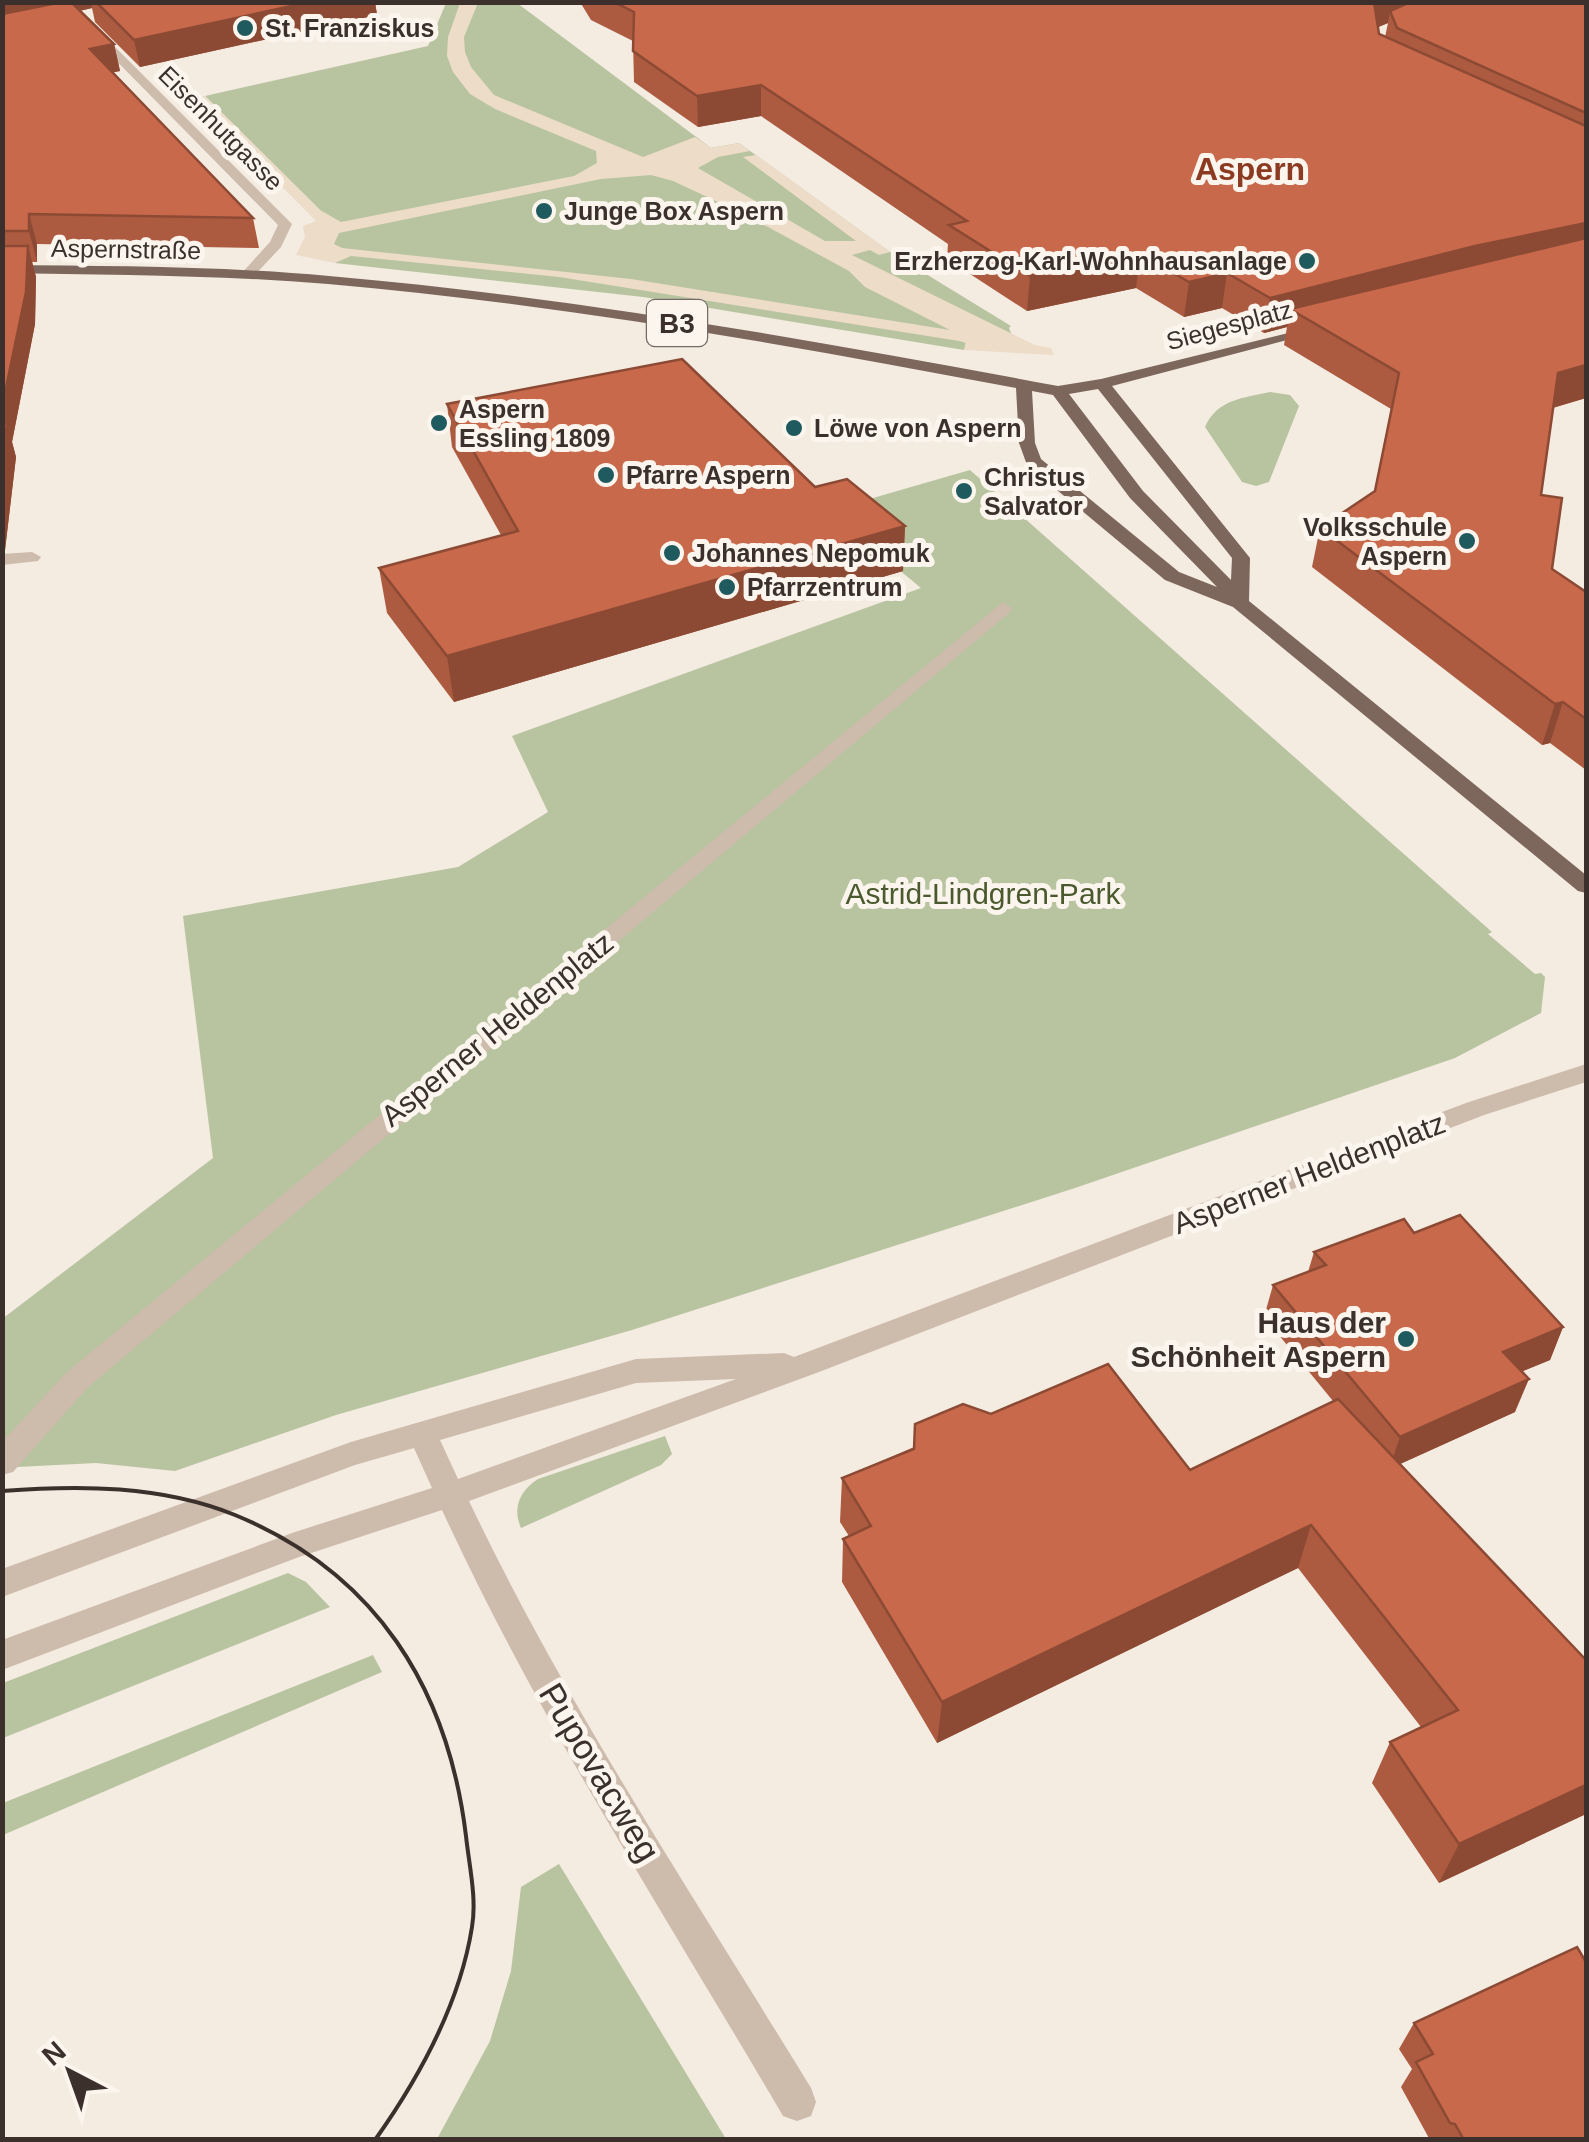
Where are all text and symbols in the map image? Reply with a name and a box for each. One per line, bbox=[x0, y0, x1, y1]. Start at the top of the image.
place label: St. Franziskus bbox=[265, 14, 435, 42]
marker: St. Franziskus bbox=[234, 17, 256, 39]
street label: Eisenhutgasse bbox=[153, 60, 289, 196]
district label: Aspern bbox=[1195, 151, 1305, 187]
place label: Junge Box Aspern bbox=[564, 197, 784, 225]
marker: Junge Box Aspern bbox=[533, 200, 555, 222]
street label: Aspernstraße bbox=[51, 234, 201, 264]
place label: Erzherzog-Karl-Wohnhausanlage bbox=[894, 247, 1287, 275]
marker: Erzherzog-Karl-Wohnhausanlage bbox=[1296, 250, 1318, 272]
street label: Siegesplatz bbox=[1163, 295, 1295, 355]
road number: B3 bbox=[647, 300, 707, 346]
place label: Aspern Essling 1809 bbox=[459, 395, 610, 452]
marker: Aspern Essling 1809 bbox=[428, 412, 450, 434]
place label: Löwe von Aspern bbox=[814, 414, 1021, 442]
marker: Löwe von Aspern bbox=[783, 417, 805, 439]
place label: Pfarre Aspern bbox=[626, 461, 790, 489]
place label: Christus Salvator bbox=[984, 463, 1085, 520]
marker: Pfarre Aspern bbox=[595, 464, 617, 486]
marker: Christus Salvator bbox=[953, 480, 975, 502]
place label: Volksschule Aspern bbox=[1303, 513, 1447, 570]
marker: Volksschule Aspern bbox=[1456, 530, 1478, 552]
place label: Johannes Nepomuk bbox=[692, 539, 930, 567]
marker: Johannes Nepomuk bbox=[661, 542, 683, 564]
place label: Pfarrzentrum bbox=[747, 573, 903, 601]
marker: Pfarrzentrum bbox=[716, 576, 738, 598]
park label: Astrid-Lindgren-Park bbox=[845, 877, 1122, 910]
street label: Asperner Heldenplatz bbox=[375, 925, 619, 1133]
street label: Asperner Heldenplatz bbox=[1168, 1106, 1450, 1240]
place label: Haus der Schönheit Aspern bbox=[1130, 1306, 1386, 1373]
marker: Haus der Schönheit Aspern bbox=[1395, 1328, 1417, 1350]
street label: Pupovacweg bbox=[532, 1676, 668, 1868]
north arrow bbox=[20, 2022, 120, 2122]
text: N bbox=[36, 2035, 72, 2072]

